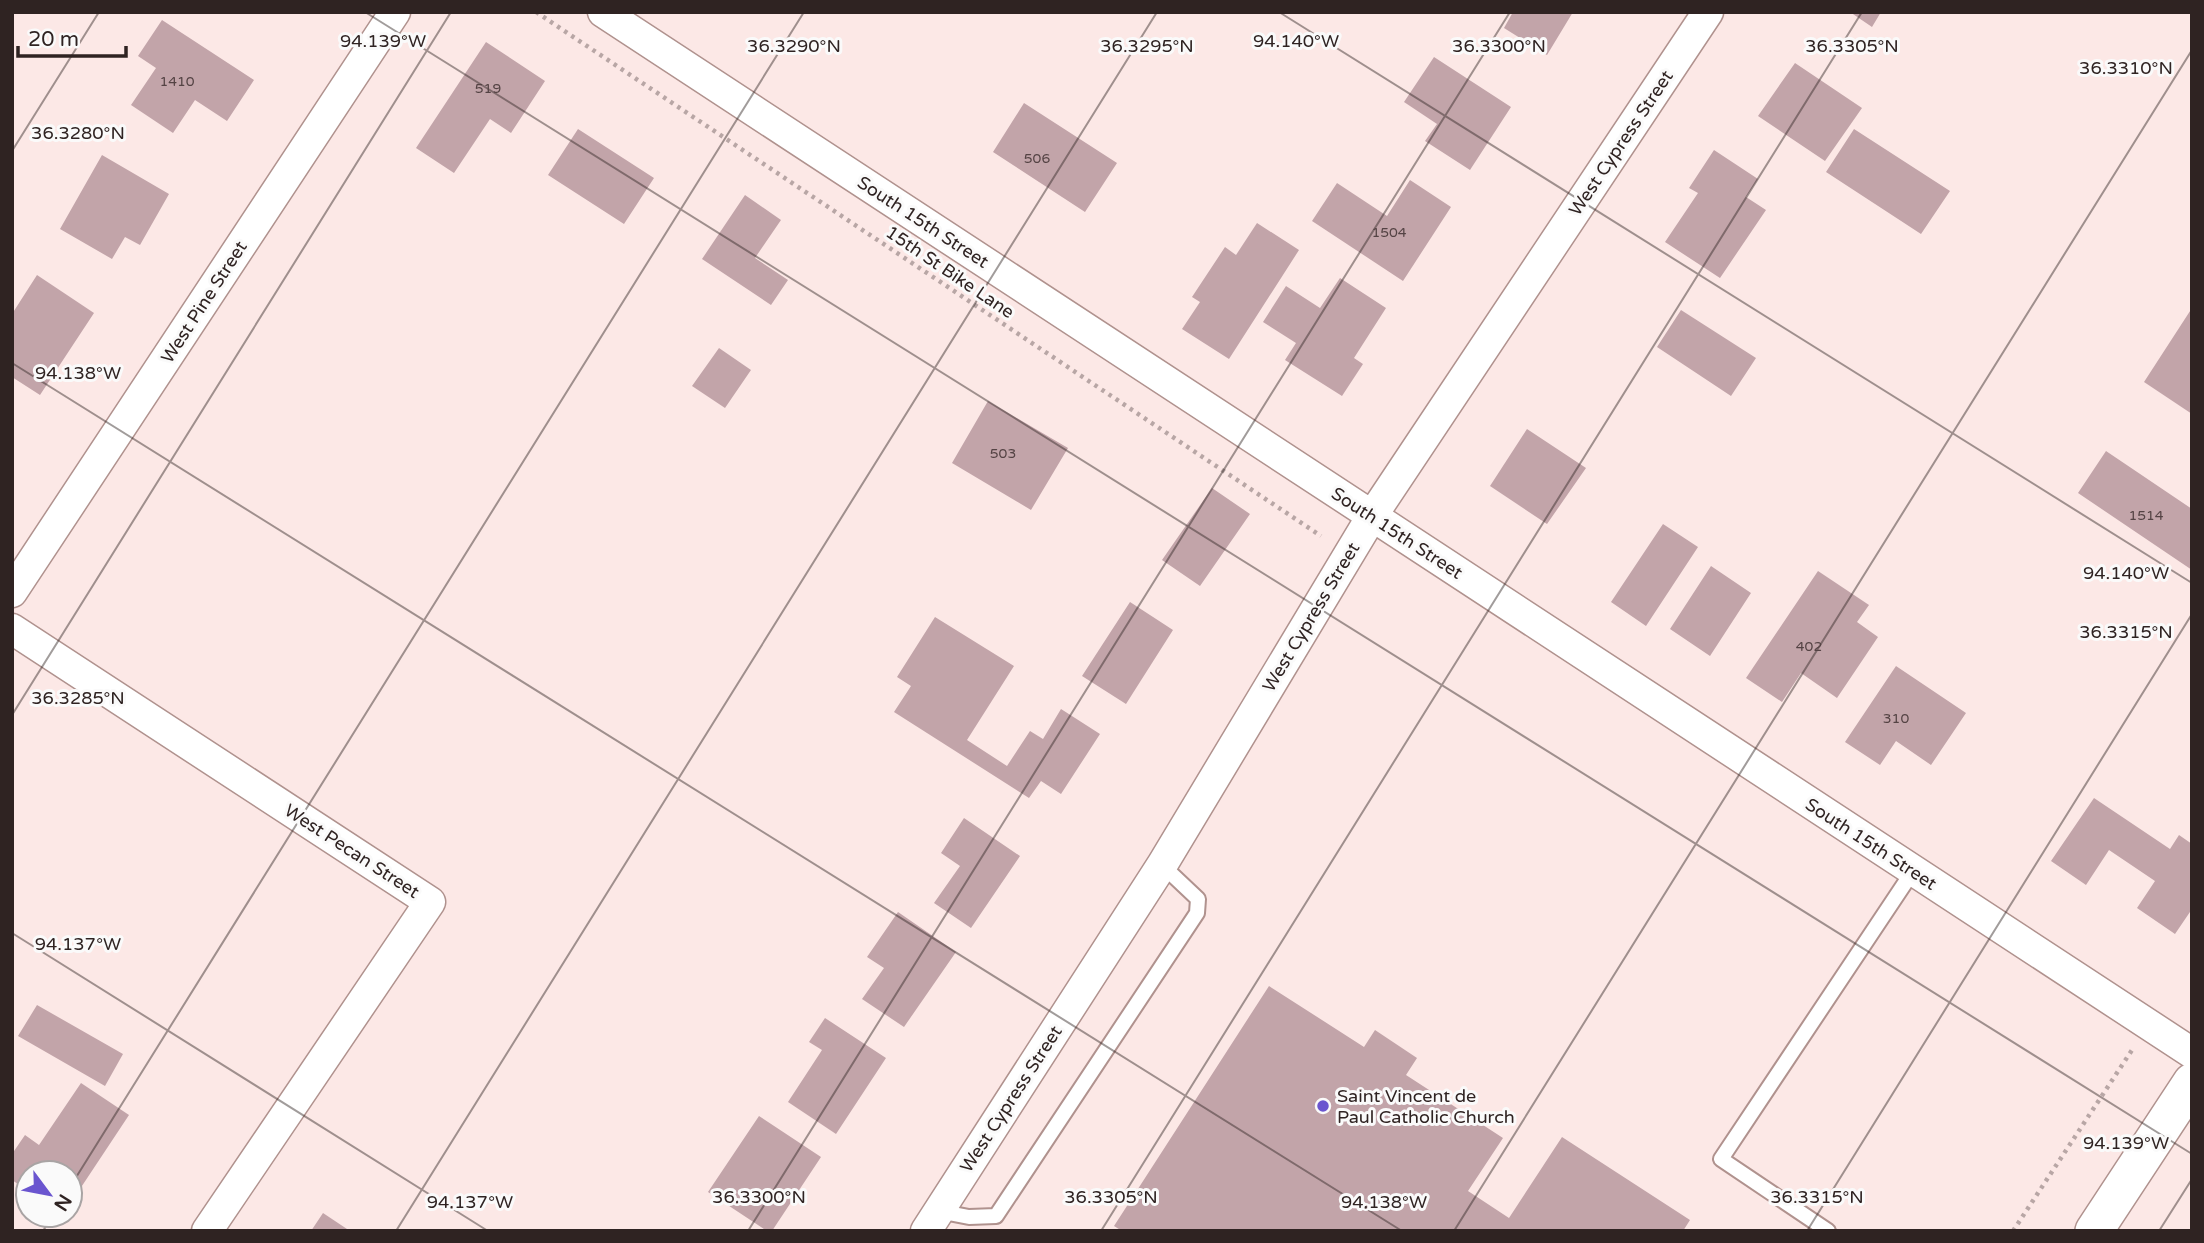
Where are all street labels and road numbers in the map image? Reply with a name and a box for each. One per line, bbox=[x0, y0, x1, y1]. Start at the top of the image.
street label: West Cypress Street bbox=[1564, 66, 1678, 220]
street label: South 15th Street bbox=[853, 171, 993, 273]
street label: 15th St Bike Lane bbox=[882, 221, 1018, 323]
street label: West Pine Street bbox=[156, 237, 252, 367]
street label: South 15th Street bbox=[1327, 482, 1467, 584]
street label: West Cypress Street bbox=[1258, 538, 1364, 696]
street label: South 15th Street bbox=[1801, 793, 1941, 895]
street label: West Pecan Street bbox=[280, 799, 424, 903]
street label: West Cypress Street bbox=[955, 1021, 1067, 1177]

